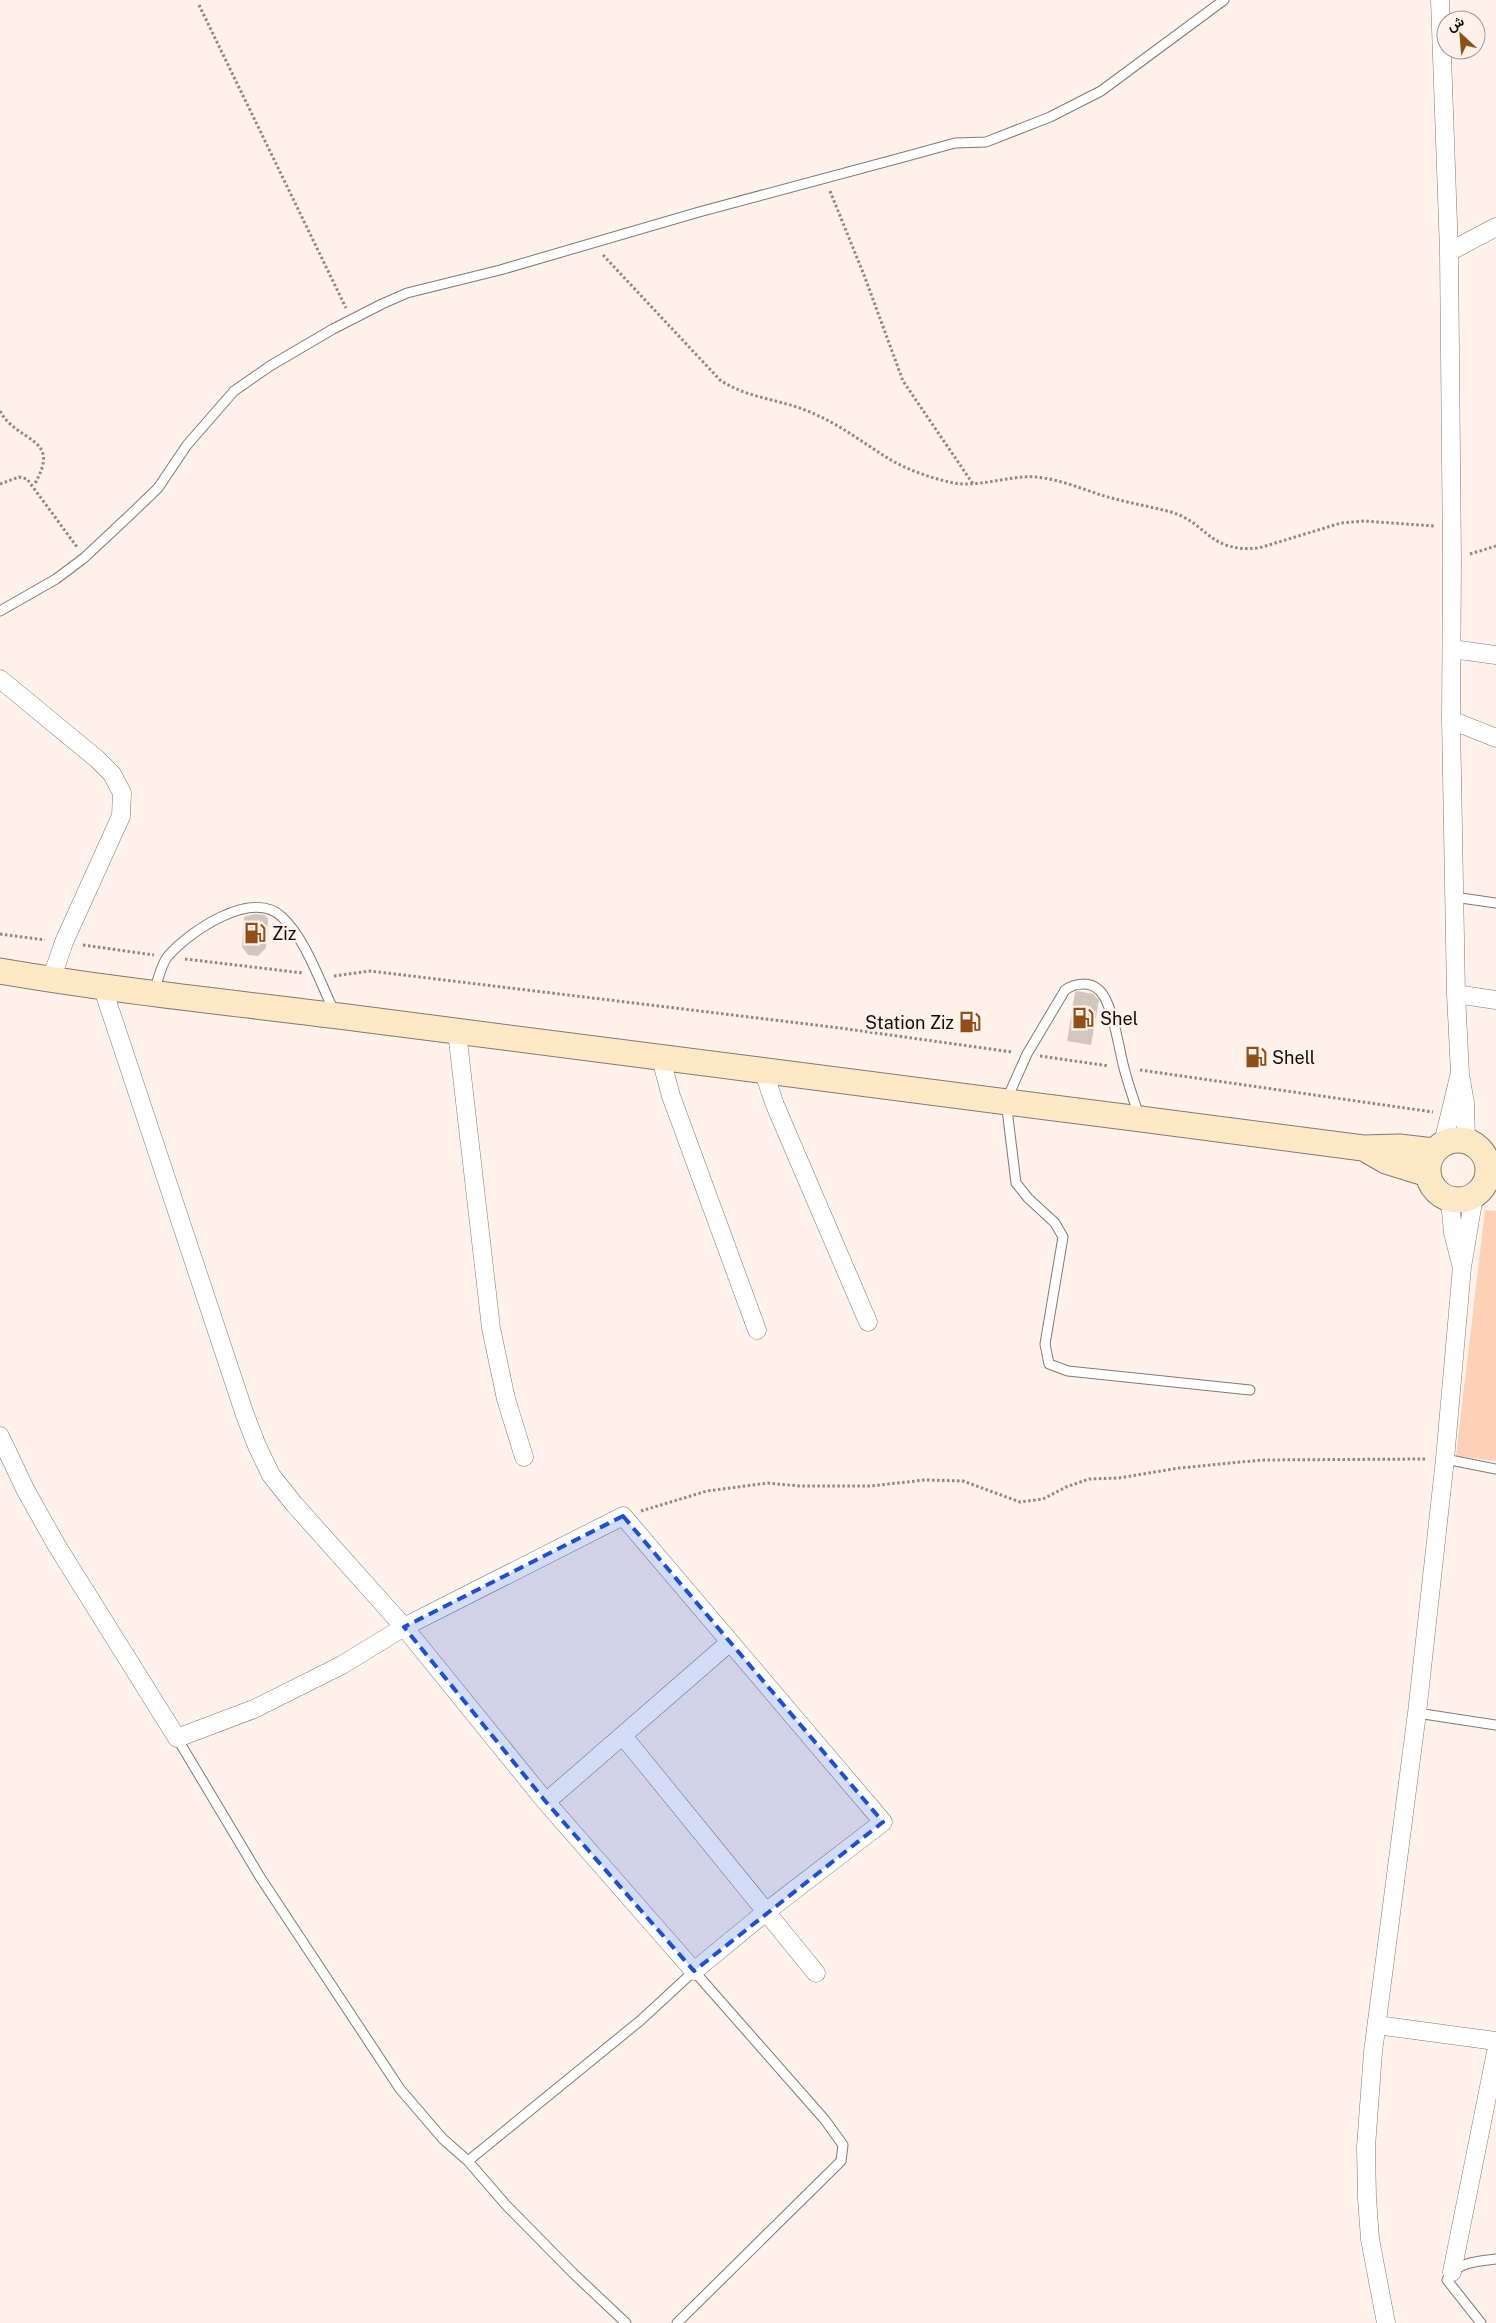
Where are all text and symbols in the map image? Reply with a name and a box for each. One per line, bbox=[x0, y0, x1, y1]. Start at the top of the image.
north arrow bbox=[1436, 10, 1486, 60]
text: ش bbox=[1444, 12, 1467, 35]
fuel station icon: Ziz bbox=[242, 920, 268, 946]
place label: Ziz bbox=[272, 923, 296, 944]
fuel station icon: Shel bbox=[1070, 1005, 1096, 1031]
place label: Shel bbox=[1100, 1008, 1138, 1029]
fuel station icon: Station Ziz bbox=[957, 1009, 983, 1035]
place label: Station Ziz bbox=[865, 1012, 954, 1033]
fuel station icon: Shell bbox=[1243, 1044, 1269, 1070]
place label: Shell bbox=[1272, 1047, 1315, 1068]

